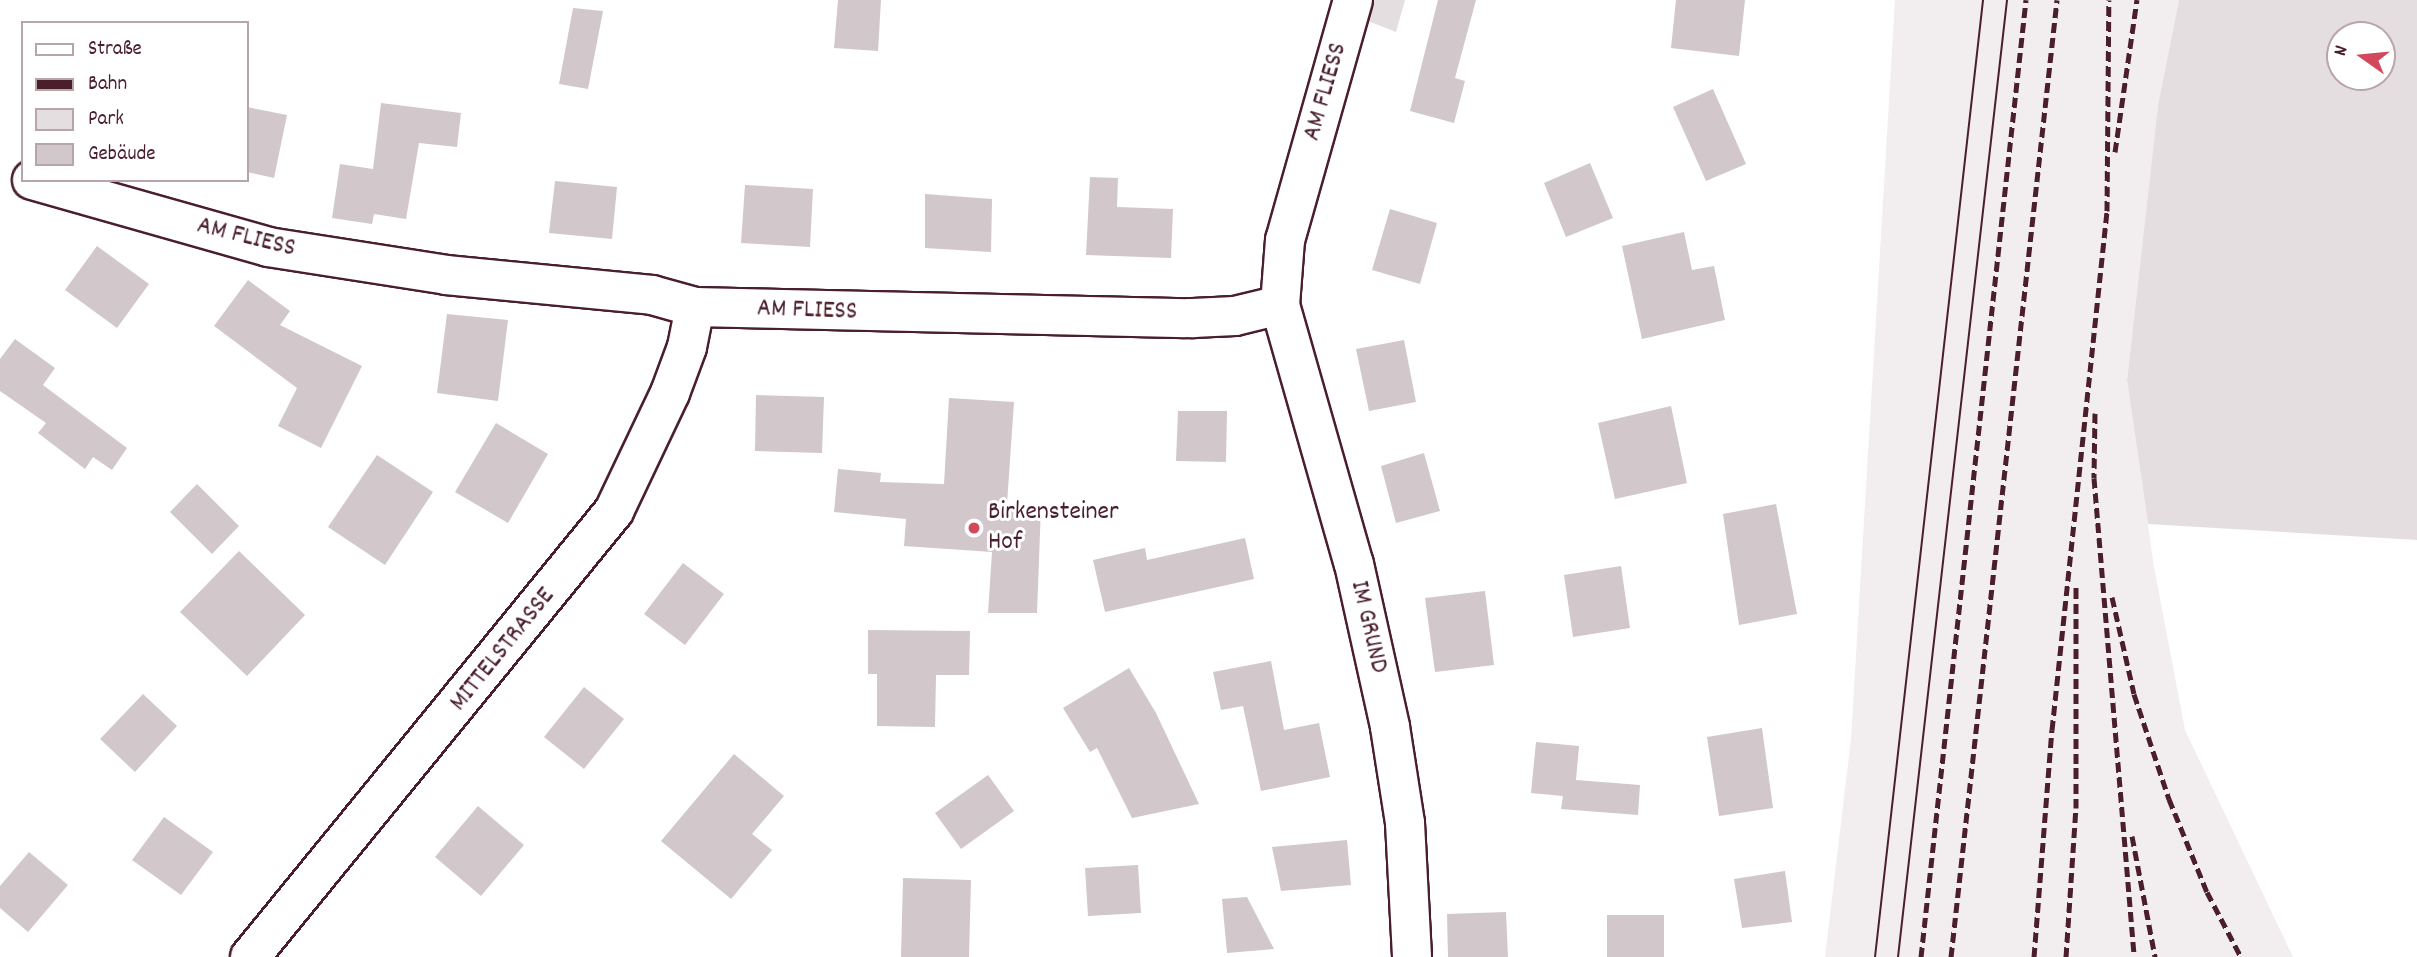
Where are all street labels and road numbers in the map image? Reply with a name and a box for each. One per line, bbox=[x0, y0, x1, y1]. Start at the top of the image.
street label: AM FLIESS bbox=[1297, 39, 1355, 145]
street label: AM FLIESS bbox=[194, 211, 298, 265]
street label: AM FLIESS bbox=[756, 294, 858, 328]
street label: IM GRUND bbox=[1342, 578, 1394, 676]
street label: MITTELSTRASSE bbox=[444, 582, 562, 718]

